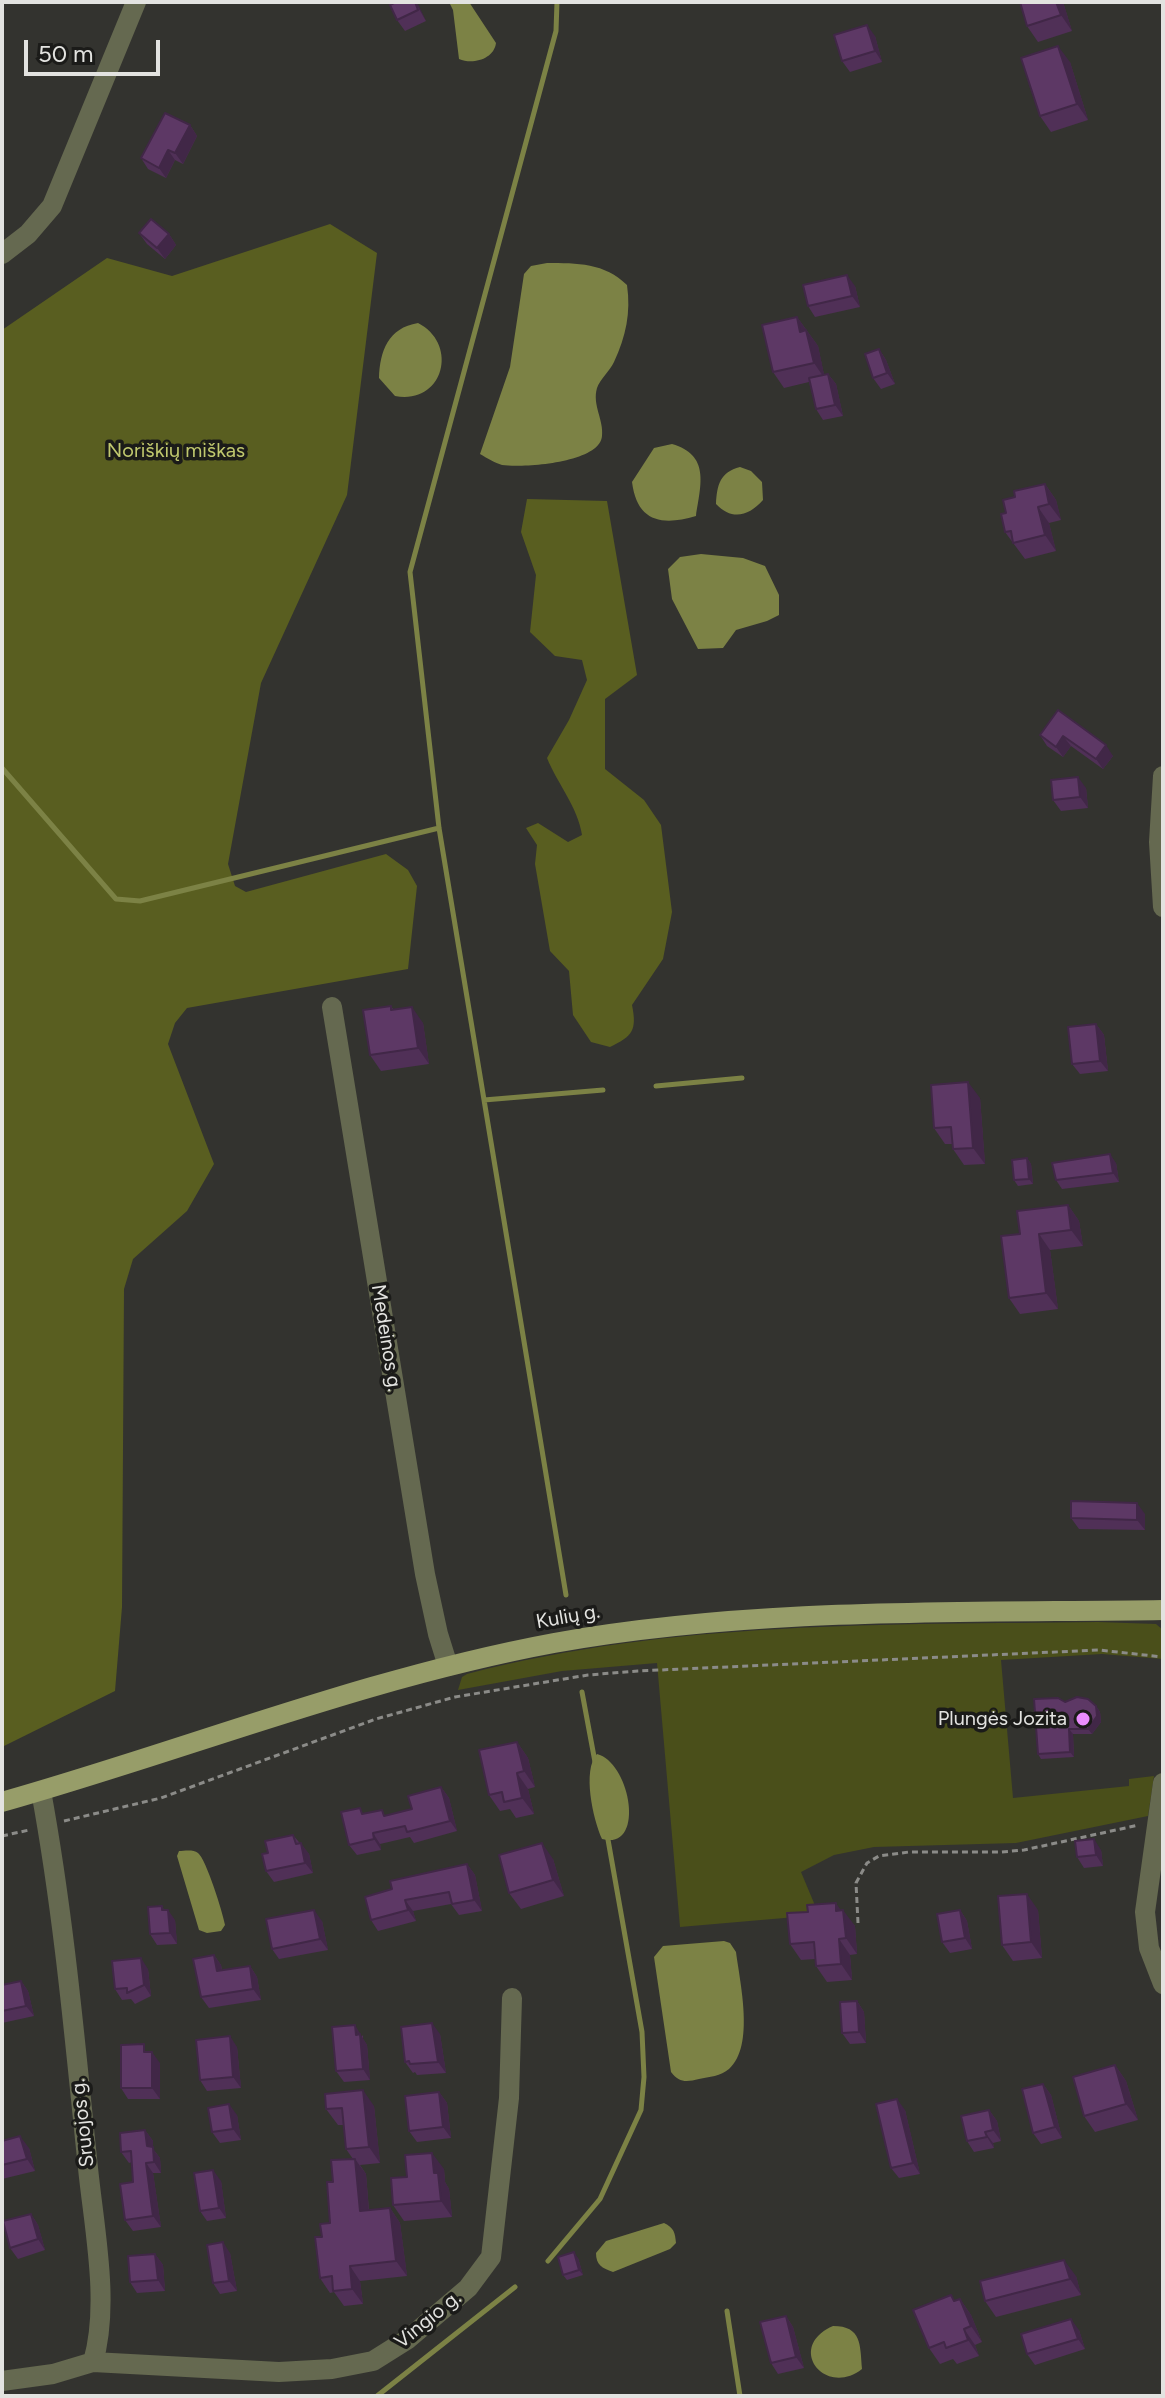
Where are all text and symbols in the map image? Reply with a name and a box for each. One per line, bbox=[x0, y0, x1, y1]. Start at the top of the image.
scale bar bbox=[28, 24, 164, 74]
text: 50 m bbox=[38, 39, 94, 68]
park label: Noriškių miškas bbox=[107, 439, 245, 463]
street label: Medeinos g. bbox=[366, 1283, 406, 1393]
street label: Kulių g. bbox=[534, 1600, 602, 1634]
place label: Plungės Jozita bbox=[938, 1707, 1067, 1731]
marker: Plungės Jozita bbox=[1074, 1710, 1092, 1728]
street label: Sruojos g. bbox=[66, 2078, 100, 2168]
street label: Vingio g. bbox=[390, 2286, 466, 2354]

